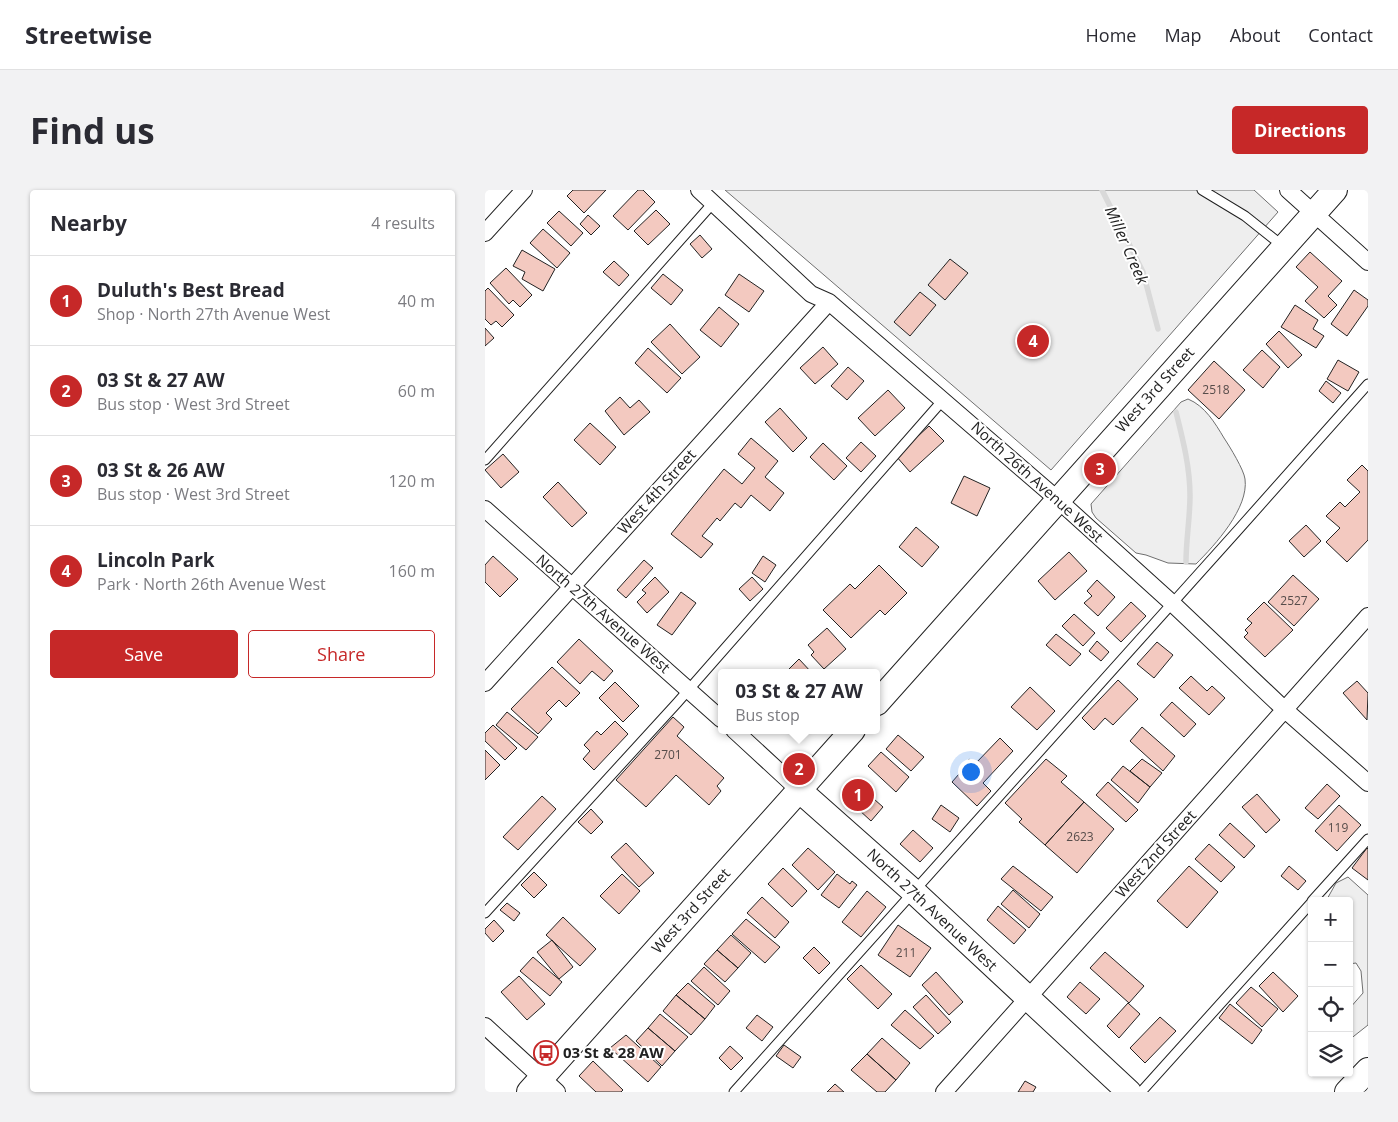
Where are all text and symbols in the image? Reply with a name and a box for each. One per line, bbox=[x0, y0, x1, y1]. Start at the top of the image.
text: Streetwise bbox=[25, 18, 152, 51]
text: Home bbox=[1086, 23, 1136, 47]
text: Map bbox=[1164, 23, 1202, 47]
text: About bbox=[1230, 23, 1280, 47]
text: Contact bbox=[1308, 23, 1373, 47]
button: Directions bbox=[1232, 106, 1368, 154]
text: Find us bbox=[30, 107, 155, 154]
water label: Miller Creek bbox=[1100, 202, 1154, 289]
text: Nearby bbox=[50, 209, 127, 237]
text: 4 results bbox=[371, 212, 435, 234]
text: Duluth's Best Bread bbox=[97, 277, 285, 303]
text: 1 bbox=[61, 290, 71, 312]
text: 40 m bbox=[398, 290, 435, 312]
text: Shop · North 27th Avenue West bbox=[97, 303, 330, 325]
pin: 4 bbox=[1017, 322, 1049, 360]
street label: West 3rd Street bbox=[1111, 342, 1198, 436]
text: 03 St & 27 AW bbox=[97, 367, 225, 393]
text: 2 bbox=[61, 380, 71, 402]
text: 60 m bbox=[398, 380, 435, 402]
house number: 2518 bbox=[1202, 381, 1230, 398]
text: Bus stop · West 3rd Street bbox=[97, 393, 290, 415]
street label: North 26th Avenue West bbox=[967, 416, 1108, 546]
street label: West 4th Street bbox=[613, 445, 700, 538]
pin: 3 bbox=[1084, 450, 1116, 488]
text: 03 St & 26 AW bbox=[97, 457, 225, 483]
text: 3 bbox=[61, 470, 71, 492]
text: 120 m bbox=[389, 470, 435, 492]
text: Bus stop · West 3rd Street bbox=[97, 483, 290, 505]
text: Lincoln Park bbox=[97, 547, 215, 573]
street label: North 27th Avenue West bbox=[532, 549, 675, 677]
text: 4 bbox=[61, 560, 71, 582]
text: 160 m bbox=[389, 560, 435, 582]
text: Park · North 26th Avenue West bbox=[97, 573, 326, 595]
house number: 2527 bbox=[1280, 592, 1308, 609]
button: Save bbox=[50, 630, 238, 678]
button: Share bbox=[248, 630, 435, 678]
popup bbox=[718, 669, 880, 734]
text: 03 St & 27 AW bbox=[735, 678, 863, 704]
text: Bus stop bbox=[735, 704, 800, 726]
house number: 2701 bbox=[654, 746, 682, 763]
pin: 2 bbox=[783, 750, 815, 788]
your location bbox=[958, 759, 984, 785]
pin: 1 bbox=[842, 776, 874, 814]
street label: West 2nd Street bbox=[1111, 805, 1200, 901]
house number: 119 bbox=[1328, 819, 1348, 836]
house number: 2623 bbox=[1066, 828, 1094, 845]
street label: North 27th Avenue West bbox=[863, 844, 1002, 975]
street label: West 3rd Street bbox=[647, 863, 734, 957]
map controls bbox=[1308, 897, 1353, 1077]
button: + bbox=[1308, 897, 1353, 942]
button: − bbox=[1308, 942, 1353, 987]
house number: 211 bbox=[896, 944, 916, 961]
button: locate bbox=[1308, 987, 1353, 1032]
button: layers bbox=[1308, 1032, 1353, 1077]
bus stop icon: 03 St & 28 AW bbox=[533, 1040, 559, 1066]
place label: 03 St & 28 AW bbox=[563, 1042, 664, 1062]

